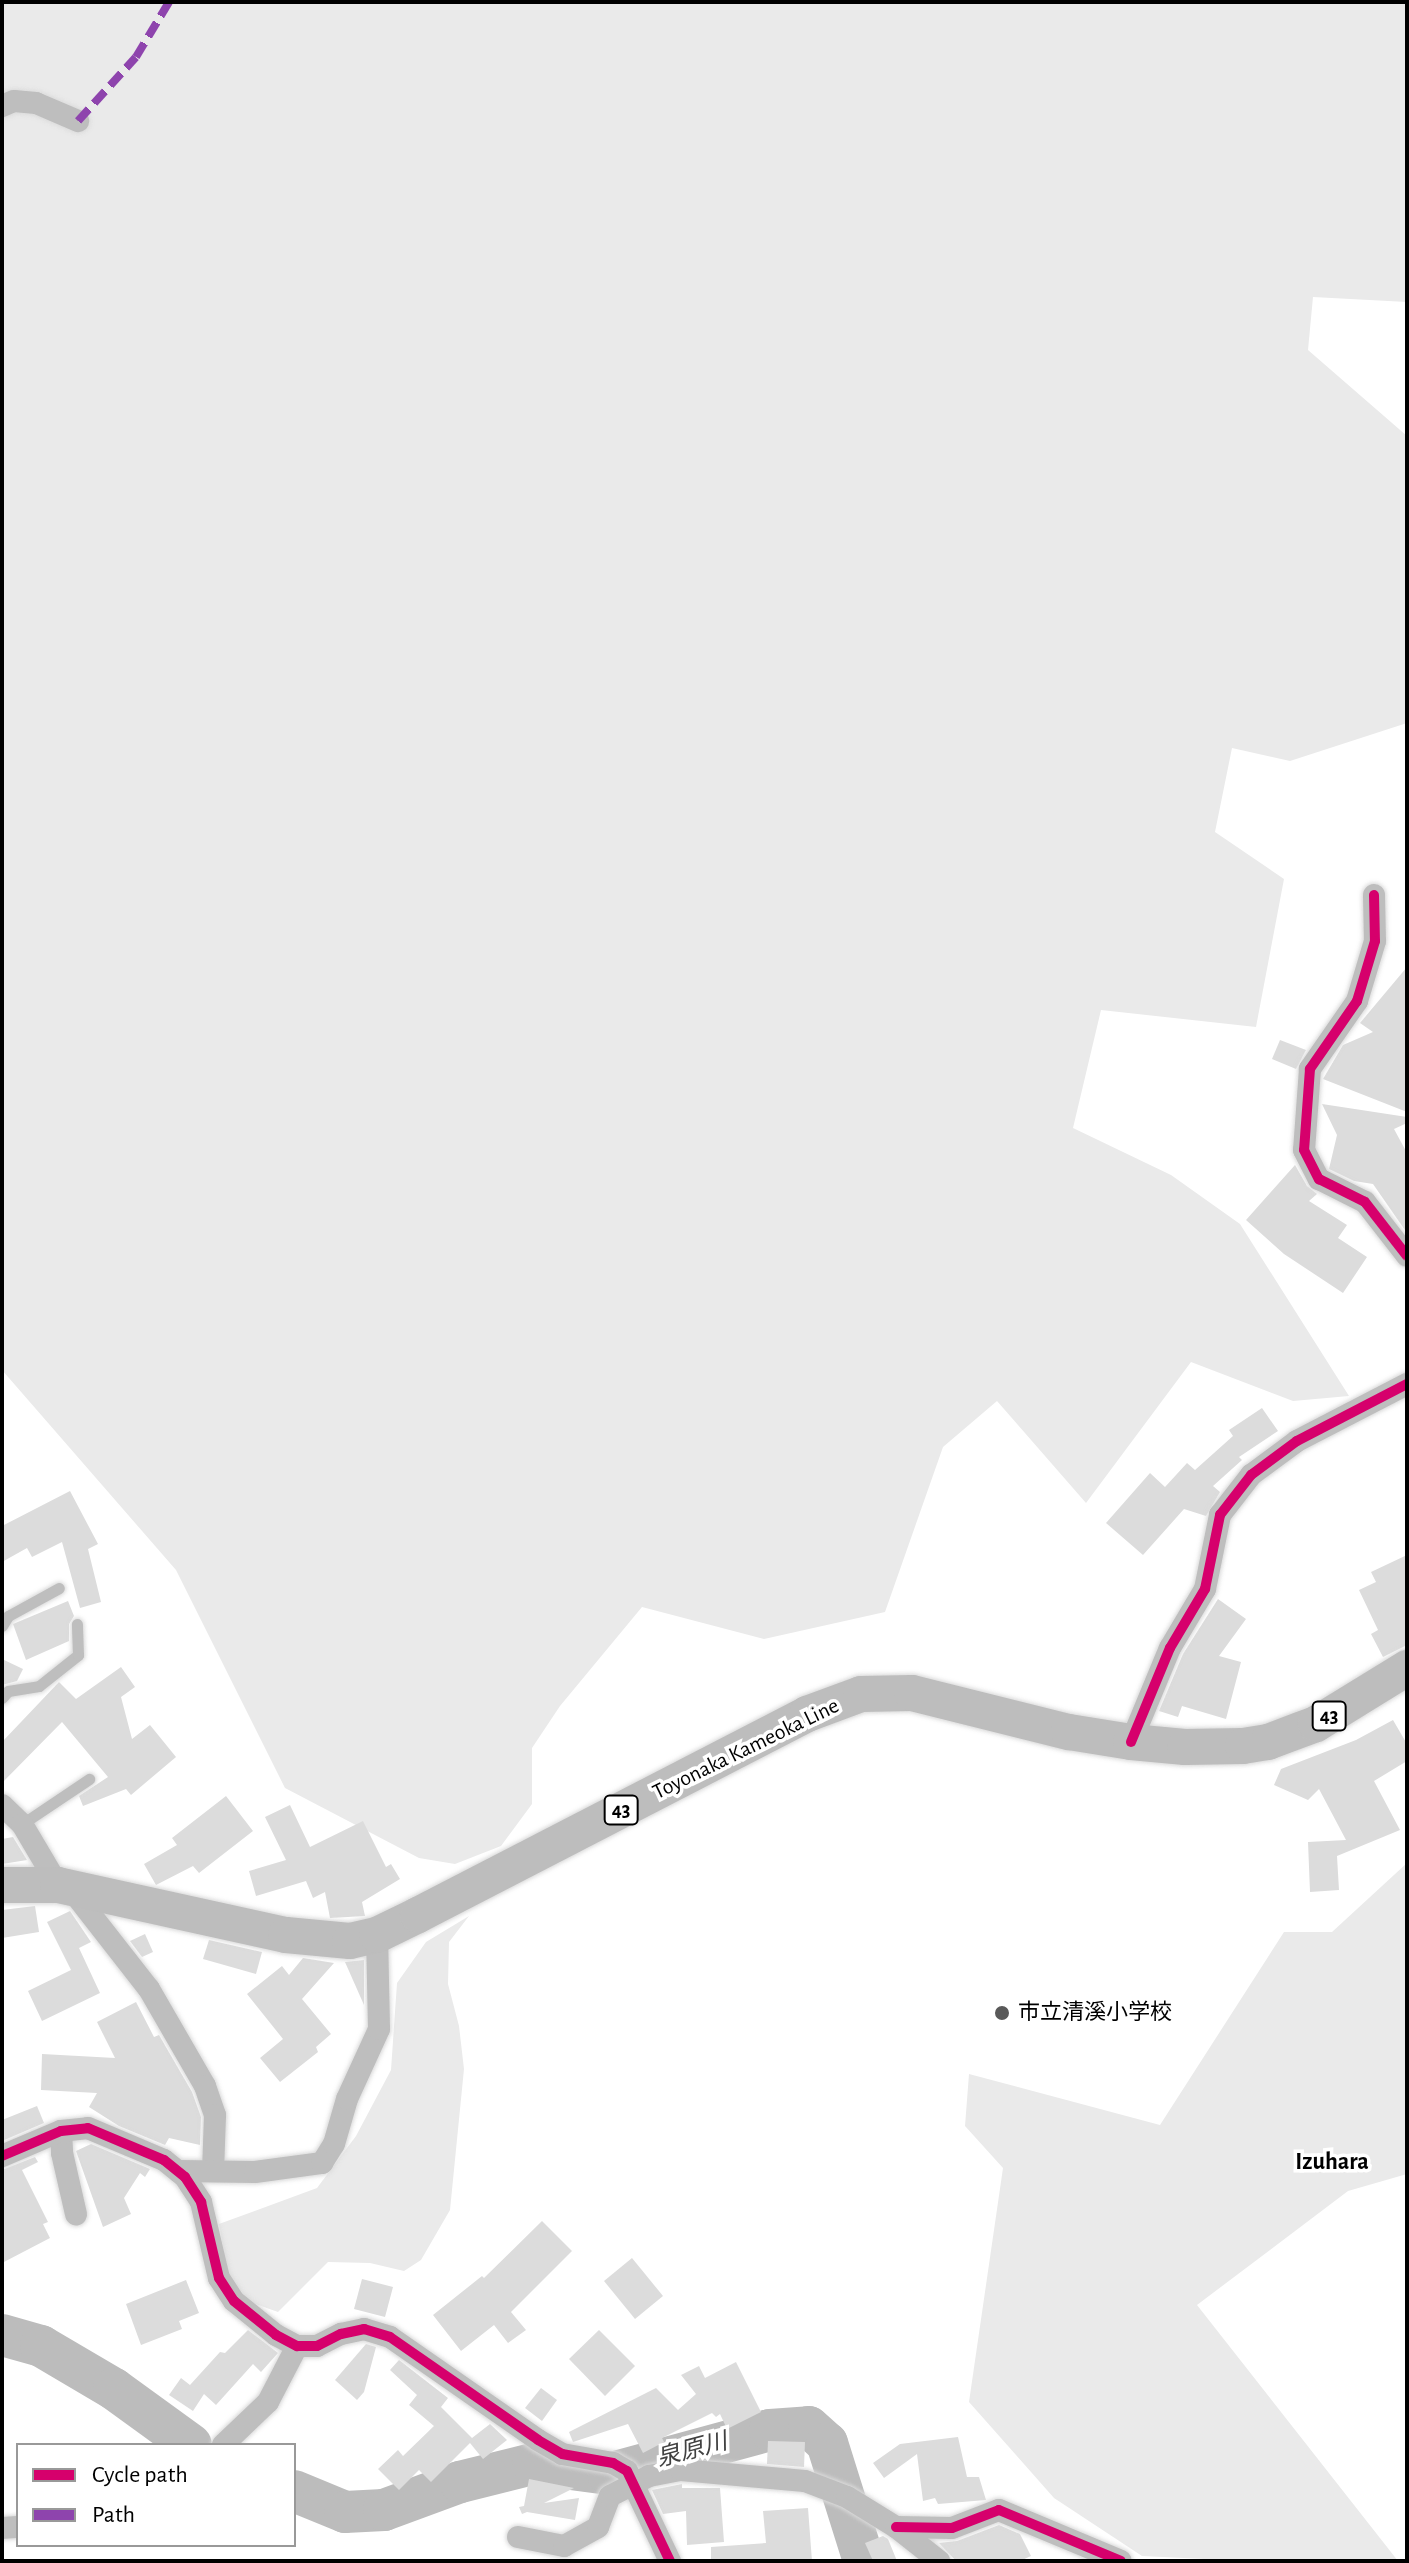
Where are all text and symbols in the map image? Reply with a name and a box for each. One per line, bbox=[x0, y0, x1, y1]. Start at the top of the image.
street label: Toyonaka Kameoka Line bbox=[649, 1692, 843, 1806]
road number: 43 bbox=[1311, 1700, 1347, 1732]
road number: 43 bbox=[603, 1794, 639, 1826]
place label: 市立清溪小学校 bbox=[1018, 2000, 1172, 2026]
marker: 市立清溪小学校 bbox=[993, 2004, 1011, 2022]
district label: Izuhara bbox=[1295, 2149, 1369, 2177]
water label: 泉原川 bbox=[653, 2428, 731, 2474]
legend bbox=[16, 2443, 296, 2547]
text: Cycle path bbox=[92, 2463, 188, 2487]
text: Path bbox=[92, 2503, 135, 2527]

